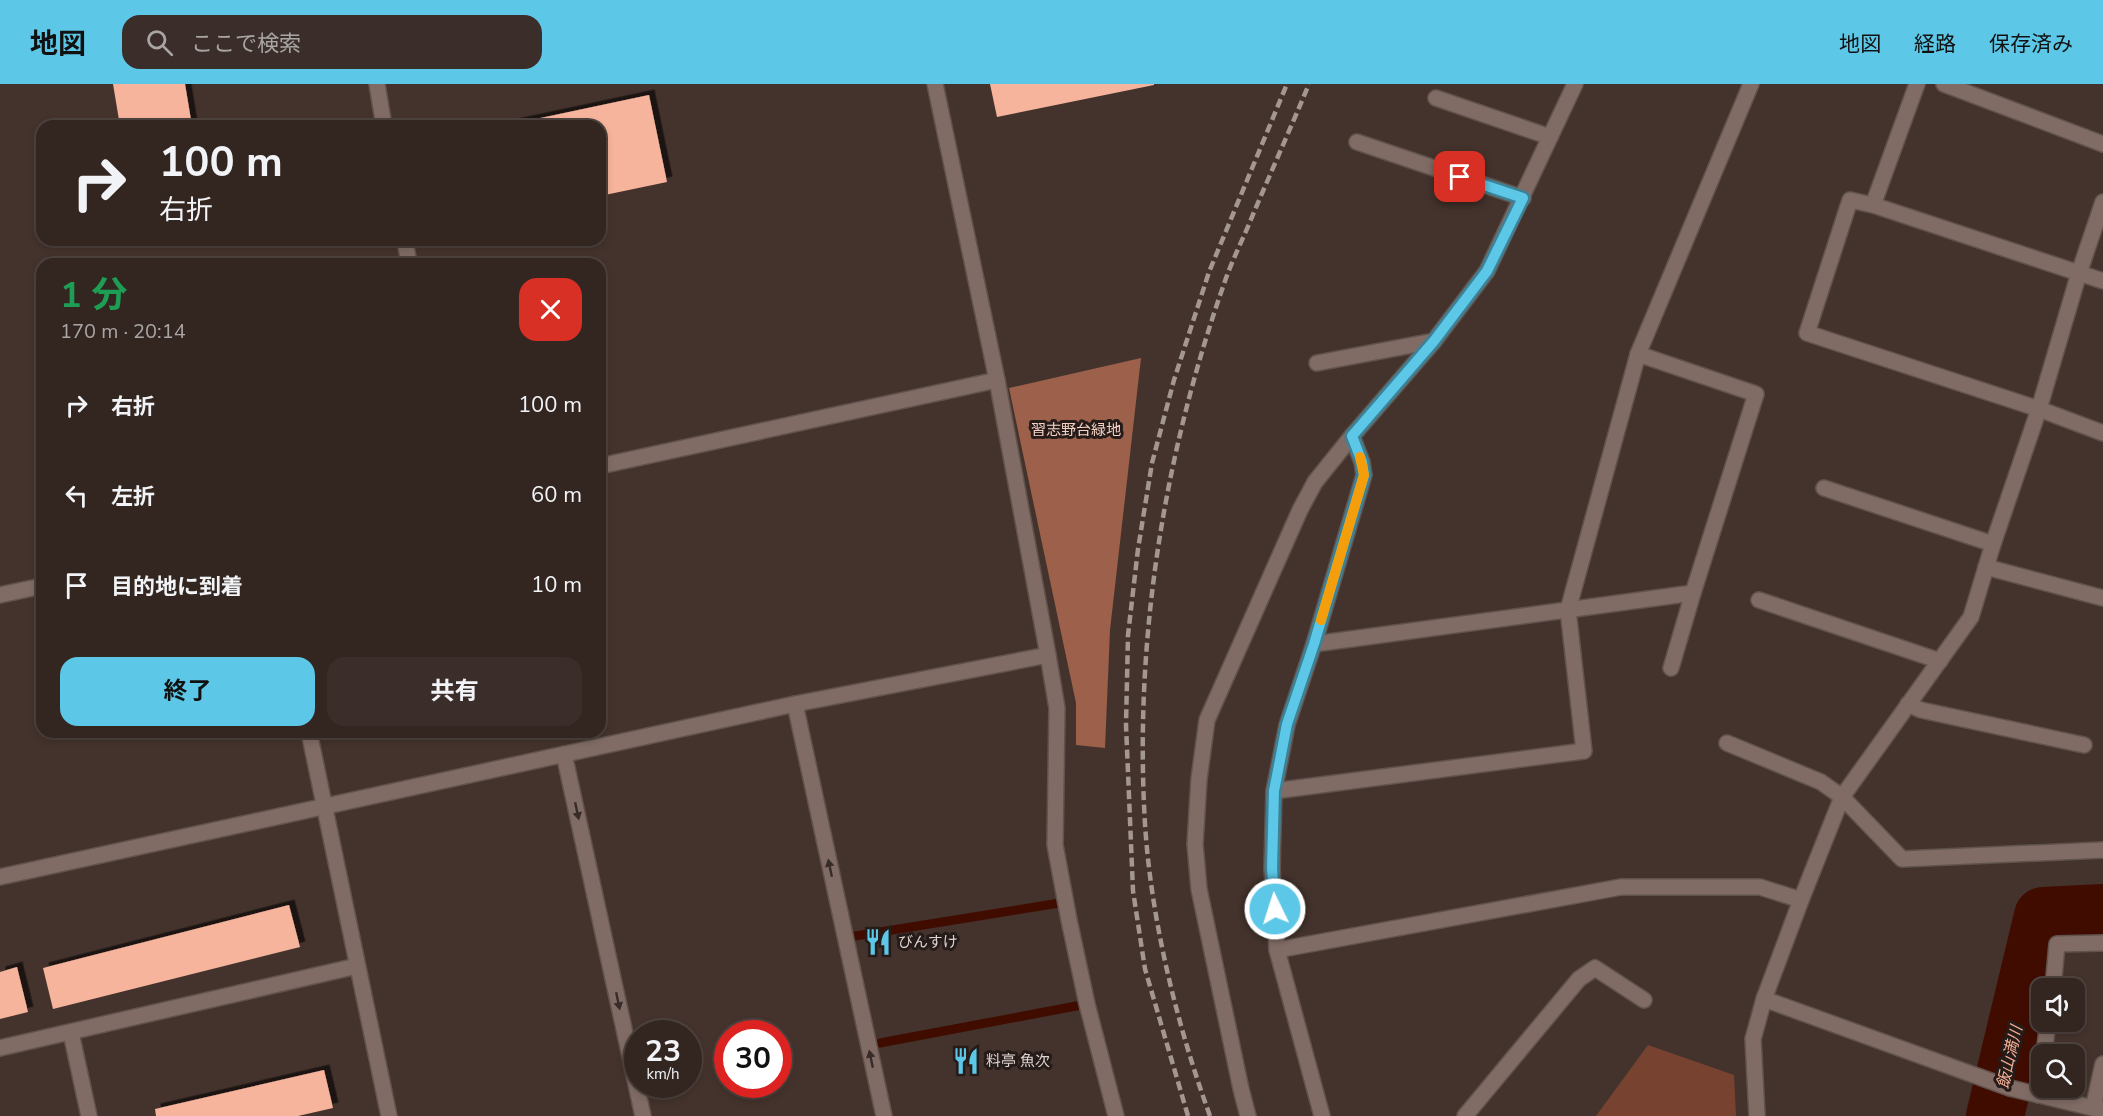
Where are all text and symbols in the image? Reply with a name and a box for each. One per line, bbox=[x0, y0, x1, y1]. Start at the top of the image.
search box bbox=[122, 15, 542, 69]
text: 地図 bbox=[30, 25, 86, 63]
icon: search bbox=[143, 26, 176, 59]
text: ここで検索 bbox=[191, 29, 301, 59]
text: 地図 bbox=[1839, 30, 1881, 58]
text: 経路 bbox=[1914, 30, 1956, 58]
text: 保存済み bbox=[1989, 30, 2073, 58]
text: 100 m bbox=[159, 134, 283, 191]
icon: right bbox=[60, 144, 138, 222]
pin bbox=[1434, 151, 1485, 202]
icon: arrive bbox=[1443, 160, 1476, 193]
text: 右折 bbox=[159, 192, 213, 229]
text: 1 分 bbox=[60, 271, 127, 320]
button: close bbox=[519, 278, 582, 341]
text: 170 m · 20:14 bbox=[60, 318, 186, 345]
icon: right bbox=[60, 389, 93, 422]
text: 100 m bbox=[518, 390, 582, 420]
text: 右折 bbox=[111, 392, 155, 422]
park label: 習志野台緑地 bbox=[1031, 420, 1121, 440]
icon: left bbox=[60, 479, 93, 512]
text: 60 m bbox=[531, 480, 582, 510]
text: 左折 bbox=[111, 482, 155, 512]
icon: arrive bbox=[60, 569, 93, 602]
text: 10 m bbox=[531, 570, 582, 600]
text: 目的地に到着 bbox=[111, 572, 243, 602]
button: 終了 bbox=[60, 657, 315, 726]
button: 共有 bbox=[327, 657, 582, 726]
one-way arrow bbox=[572, 802, 582, 820]
one-way arrow bbox=[825, 858, 834, 877]
position arrow bbox=[1243, 877, 1307, 941]
restaurant icon: びんすけ bbox=[863, 927, 893, 957]
place label: びんすけ bbox=[898, 932, 958, 952]
map controls bbox=[2031, 978, 2085, 1098]
button: sound bbox=[2031, 978, 2085, 1032]
one-way arrow bbox=[614, 992, 623, 1011]
speed limit sign: 30 bbox=[714, 1020, 792, 1098]
water label: 飯山満川 bbox=[1992, 1022, 2028, 1091]
text: 23 bbox=[645, 1031, 681, 1072]
button: search bbox=[2031, 1044, 2085, 1098]
restaurant icon: 料亭 魚次 bbox=[951, 1046, 981, 1076]
one-way arrow bbox=[866, 1049, 875, 1068]
place label: 料亭 魚次 bbox=[986, 1051, 1050, 1071]
text: km/h bbox=[646, 1064, 680, 1084]

